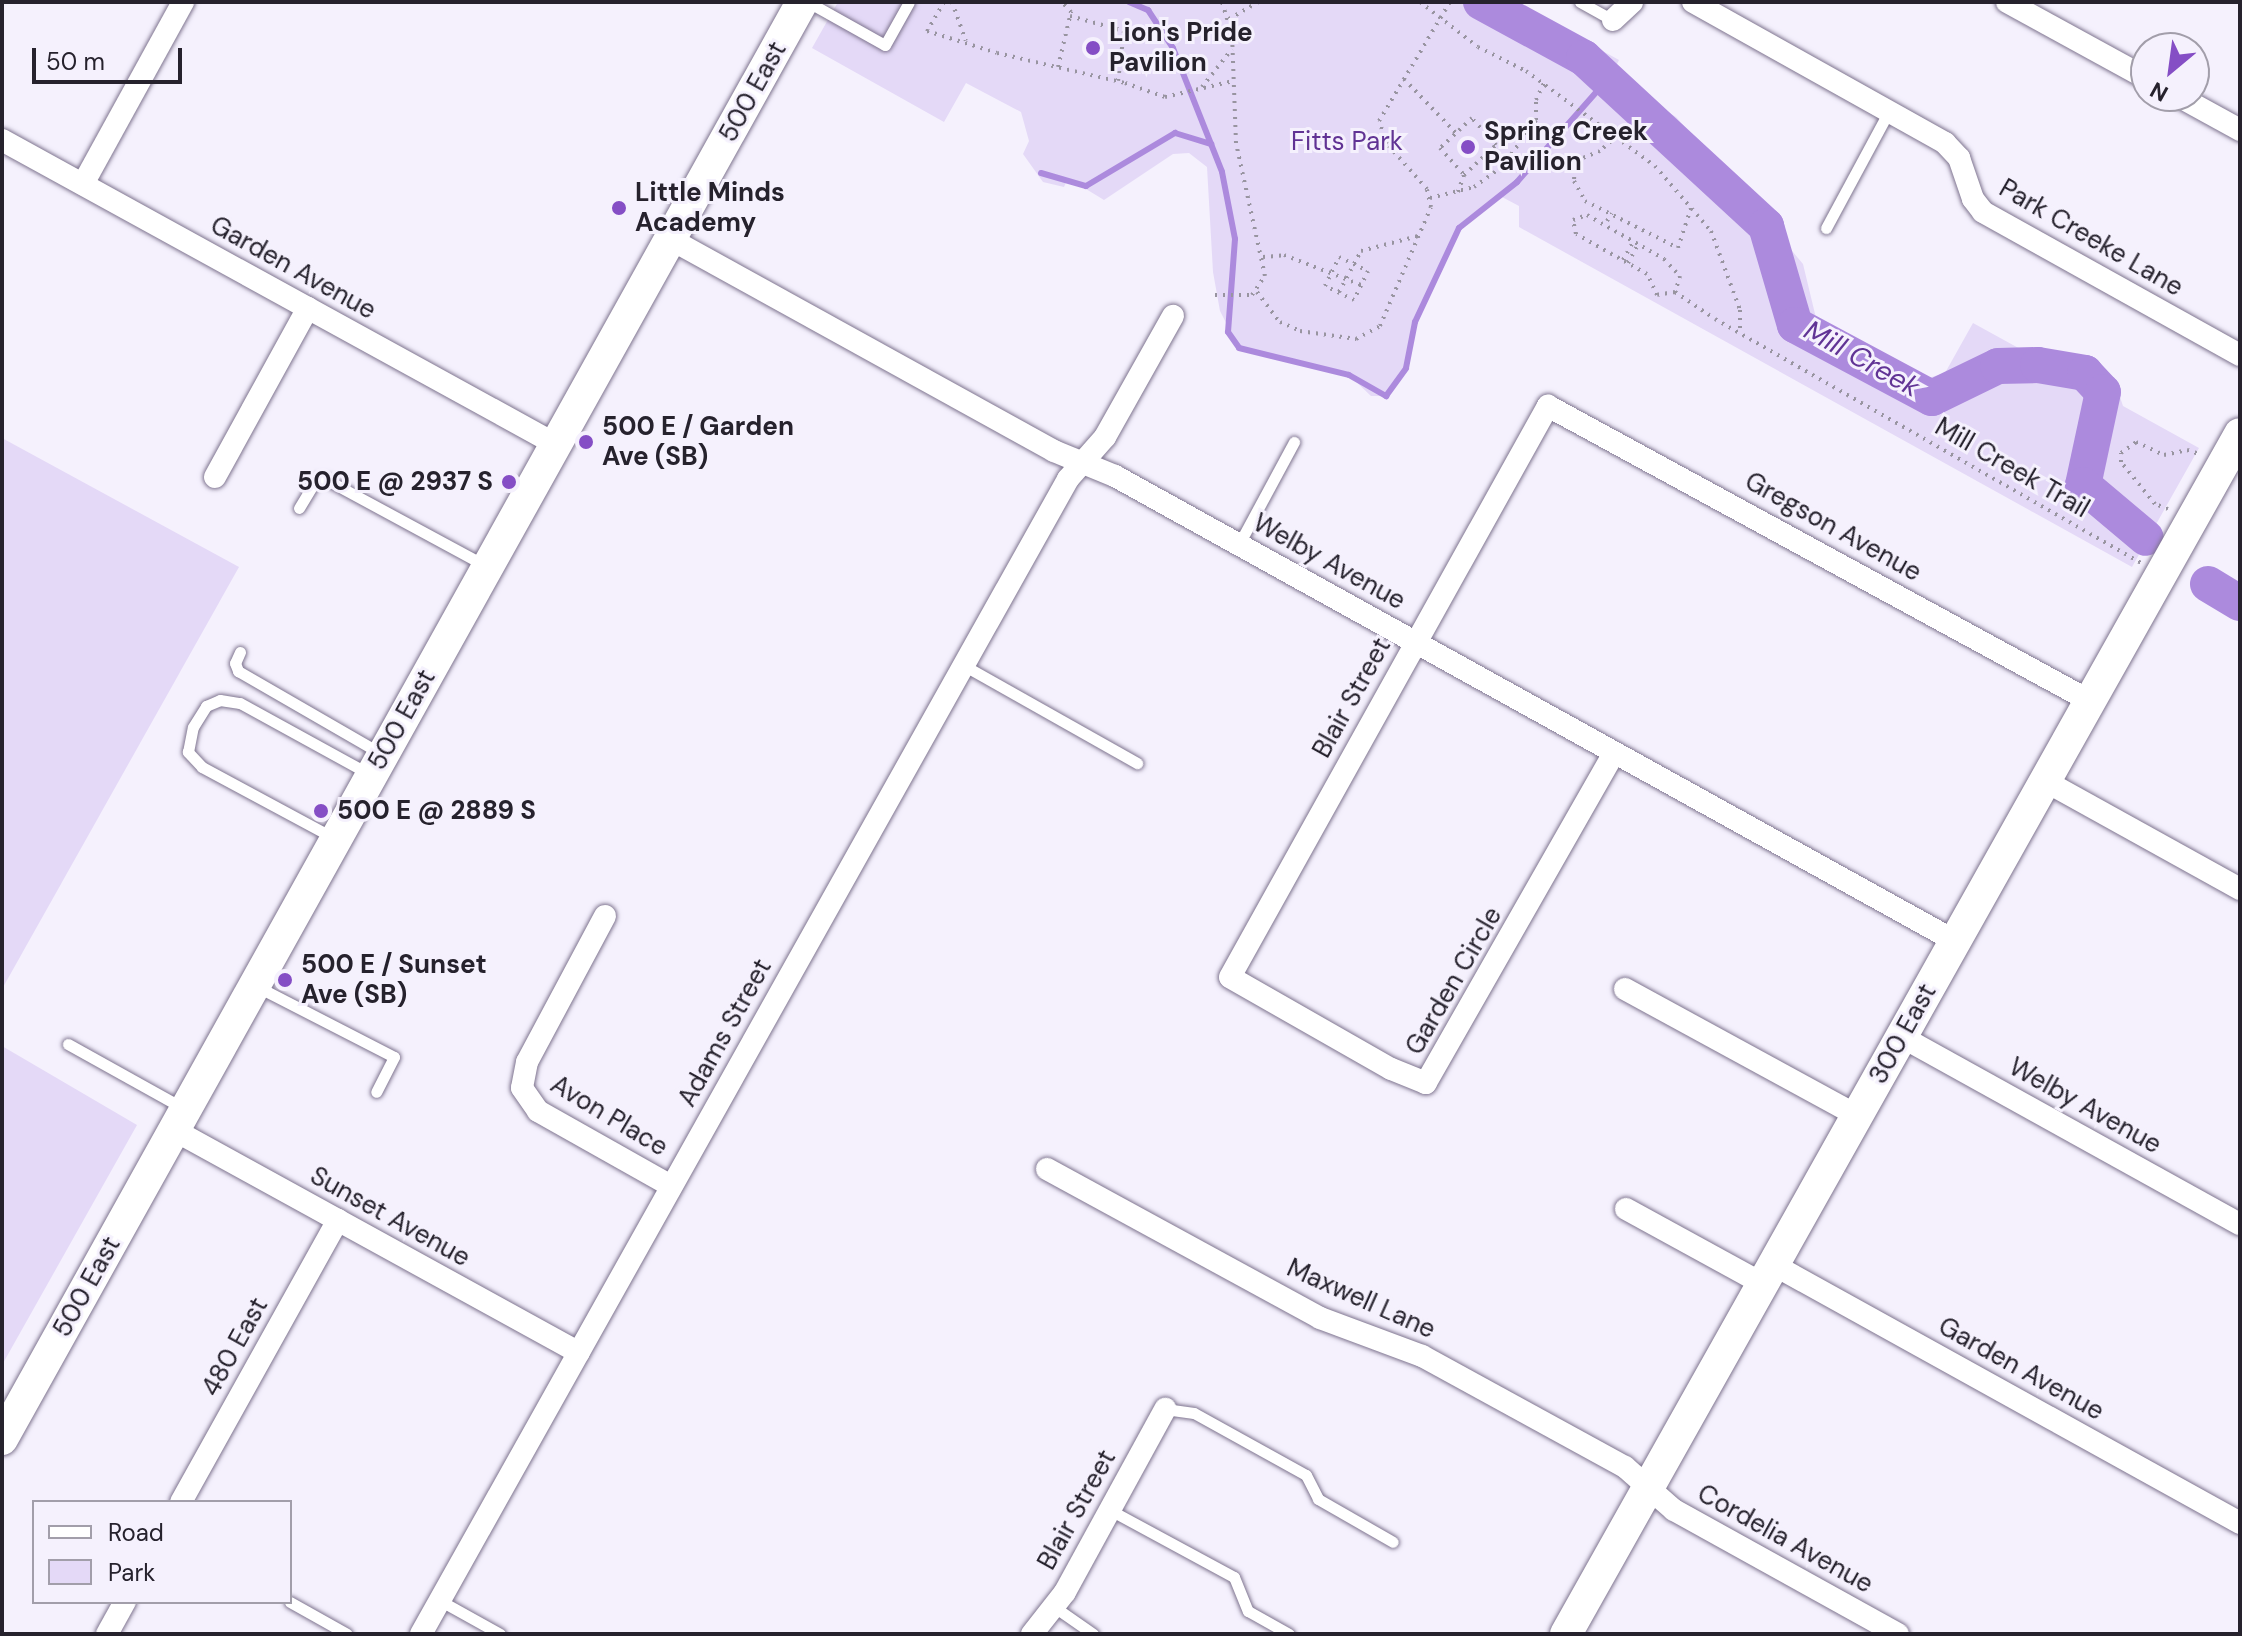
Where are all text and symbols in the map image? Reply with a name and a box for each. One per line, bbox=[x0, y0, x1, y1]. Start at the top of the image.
place label: Lion's Pride Pavilion bbox=[1109, 17, 1253, 78]
scale bar bbox=[36, 32, 186, 82]
north arrow bbox=[2130, 32, 2210, 112]
street label: 500 East bbox=[713, 36, 793, 148]
marker: Lion's Pride Pavilion bbox=[1084, 39, 1102, 57]
text: 50 m bbox=[46, 46, 105, 77]
text: N bbox=[2145, 75, 2173, 108]
place label: Spring Creek Pavilion bbox=[1484, 116, 1648, 178]
park label: Fitts Park bbox=[1291, 126, 1403, 158]
marker: Spring Creek Pavilion bbox=[1459, 138, 1477, 156]
street label: Park Creeke Lane bbox=[1994, 173, 2188, 303]
place label: Little Minds Academy bbox=[635, 177, 785, 238]
marker: Little Minds Academy bbox=[610, 199, 628, 217]
street label: Garden Avenue bbox=[205, 210, 381, 326]
water label: Mill Creek bbox=[1798, 313, 1926, 405]
place label: 500 E / Garden Ave (SB) bbox=[602, 411, 794, 472]
street label: Mill Creek Trail bbox=[1929, 411, 2095, 525]
marker: 500 E / Garden Ave (SB) bbox=[577, 433, 595, 451]
place label: 500 E @ 2937 S bbox=[297, 466, 493, 498]
street label: Gregson Avenue bbox=[1739, 466, 1927, 588]
marker: 500 E @ 2937 S bbox=[500, 473, 518, 491]
street label: Welby Avenue bbox=[1247, 507, 1411, 617]
street label: Blair Street bbox=[1306, 633, 1398, 763]
street label: 500 East bbox=[362, 664, 442, 776]
place label: 500 E @ 2889 S bbox=[337, 795, 536, 827]
marker: 500 E @ 2889 S bbox=[312, 802, 330, 820]
street label: Garden Circle bbox=[1399, 902, 1509, 1060]
place label: 500 E / Sunset Ave (SB) bbox=[301, 949, 487, 1010]
street label: Adams Street bbox=[672, 954, 778, 1112]
marker: 500 E / Sunset Ave (SB) bbox=[276, 971, 294, 989]
street label: 300 East bbox=[1863, 979, 1943, 1089]
street label: Welby Avenue bbox=[2003, 1051, 2167, 1161]
street label: Avon Place bbox=[545, 1069, 673, 1163]
street label: Sunset Avenue bbox=[305, 1160, 475, 1274]
street label: 500 East bbox=[47, 1231, 127, 1343]
street label: Maxwell Lane bbox=[1282, 1252, 1440, 1346]
street label: 480 East bbox=[195, 1292, 275, 1402]
street label: Garden Avenue bbox=[1933, 1311, 2109, 1427]
street label: Blair Street bbox=[1031, 1445, 1123, 1575]
street label: Cordelia Avenue bbox=[1692, 1478, 1878, 1600]
legend bbox=[32, 1500, 292, 1604]
text: Road bbox=[108, 1517, 164, 1548]
text: Park bbox=[108, 1557, 155, 1588]

